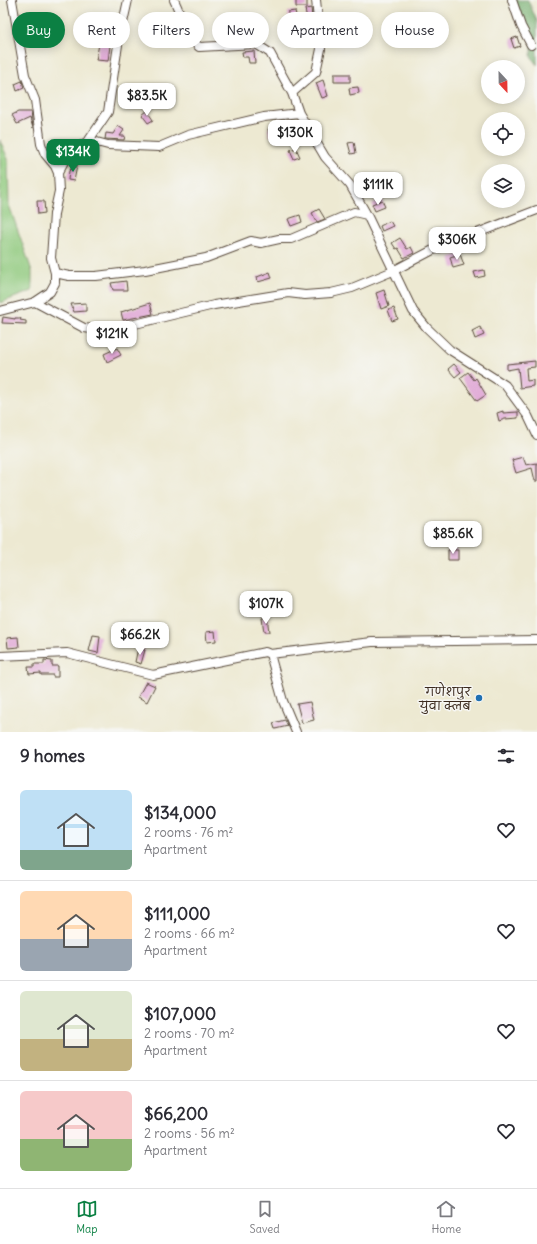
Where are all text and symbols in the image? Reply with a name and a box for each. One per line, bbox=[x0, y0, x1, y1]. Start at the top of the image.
chip: Buy bbox=[12, 12, 65, 48]
chip: Rent bbox=[73, 12, 130, 48]
chip: Filters bbox=[138, 12, 204, 48]
chip: New bbox=[212, 12, 269, 48]
chip: Apartment bbox=[277, 12, 373, 48]
chip: House bbox=[381, 12, 449, 48]
north arrow bbox=[481, 60, 525, 104]
map controls bbox=[481, 60, 525, 208]
pin: $83.5K bbox=[114, 83, 180, 117]
text: $83.5K bbox=[127, 87, 167, 104]
button: locate bbox=[481, 112, 525, 156]
pin: $130K bbox=[267, 120, 323, 154]
text: $130K bbox=[277, 124, 313, 141]
pin: $134K bbox=[45, 139, 101, 173]
text: $134K bbox=[55, 143, 91, 160]
button: layers bbox=[481, 164, 525, 208]
pin: $111K bbox=[350, 172, 406, 206]
text: $111K bbox=[363, 176, 393, 193]
pin: $306K bbox=[429, 227, 485, 261]
text: $306K bbox=[438, 231, 476, 248]
pin: $121K bbox=[84, 321, 140, 355]
text: $121K bbox=[96, 325, 128, 342]
pin: $85.6K bbox=[420, 521, 486, 555]
text: $85.6K bbox=[433, 525, 473, 542]
pin: $107K bbox=[238, 591, 294, 625]
text: $107K bbox=[249, 595, 283, 612]
pin: $66.2K bbox=[107, 622, 173, 656]
text: $66.2K bbox=[120, 626, 160, 643]
place label: गणेशपुर युवा क्लब bbox=[418, 681, 473, 714]
marker: गणेशपुर युवा क्लब bbox=[474, 693, 484, 703]
text: 9 homes bbox=[20, 745, 85, 767]
icon: filters bbox=[495, 745, 517, 767]
text: $134,000 bbox=[144, 802, 217, 824]
icon: home bbox=[52, 806, 100, 854]
icon: heart bbox=[495, 819, 517, 841]
text: 2 rooms · 76 m² bbox=[144, 824, 233, 841]
text: Apartment bbox=[144, 841, 207, 858]
text: $111,000 bbox=[144, 903, 211, 925]
icon: home bbox=[52, 907, 100, 955]
icon: heart bbox=[495, 920, 517, 942]
text: 2 rooms · 66 m² bbox=[144, 925, 235, 942]
text: Apartment bbox=[144, 942, 207, 959]
text: $107,000 bbox=[144, 1003, 216, 1025]
icon: home bbox=[52, 1007, 100, 1055]
icon: heart bbox=[495, 1020, 517, 1042]
text: 2 rooms · 70 m² bbox=[144, 1025, 235, 1042]
text: Apartment bbox=[144, 1042, 207, 1059]
text: $66,200 bbox=[144, 1103, 208, 1125]
icon: home bbox=[52, 1107, 100, 1155]
icon: heart bbox=[495, 1120, 517, 1142]
text: 2 rooms · 56 m² bbox=[144, 1125, 235, 1142]
text: Apartment bbox=[144, 1142, 207, 1159]
tab: Map bbox=[76, 1198, 98, 1236]
tab: Saved bbox=[250, 1198, 280, 1236]
tab: Home bbox=[431, 1198, 461, 1236]

